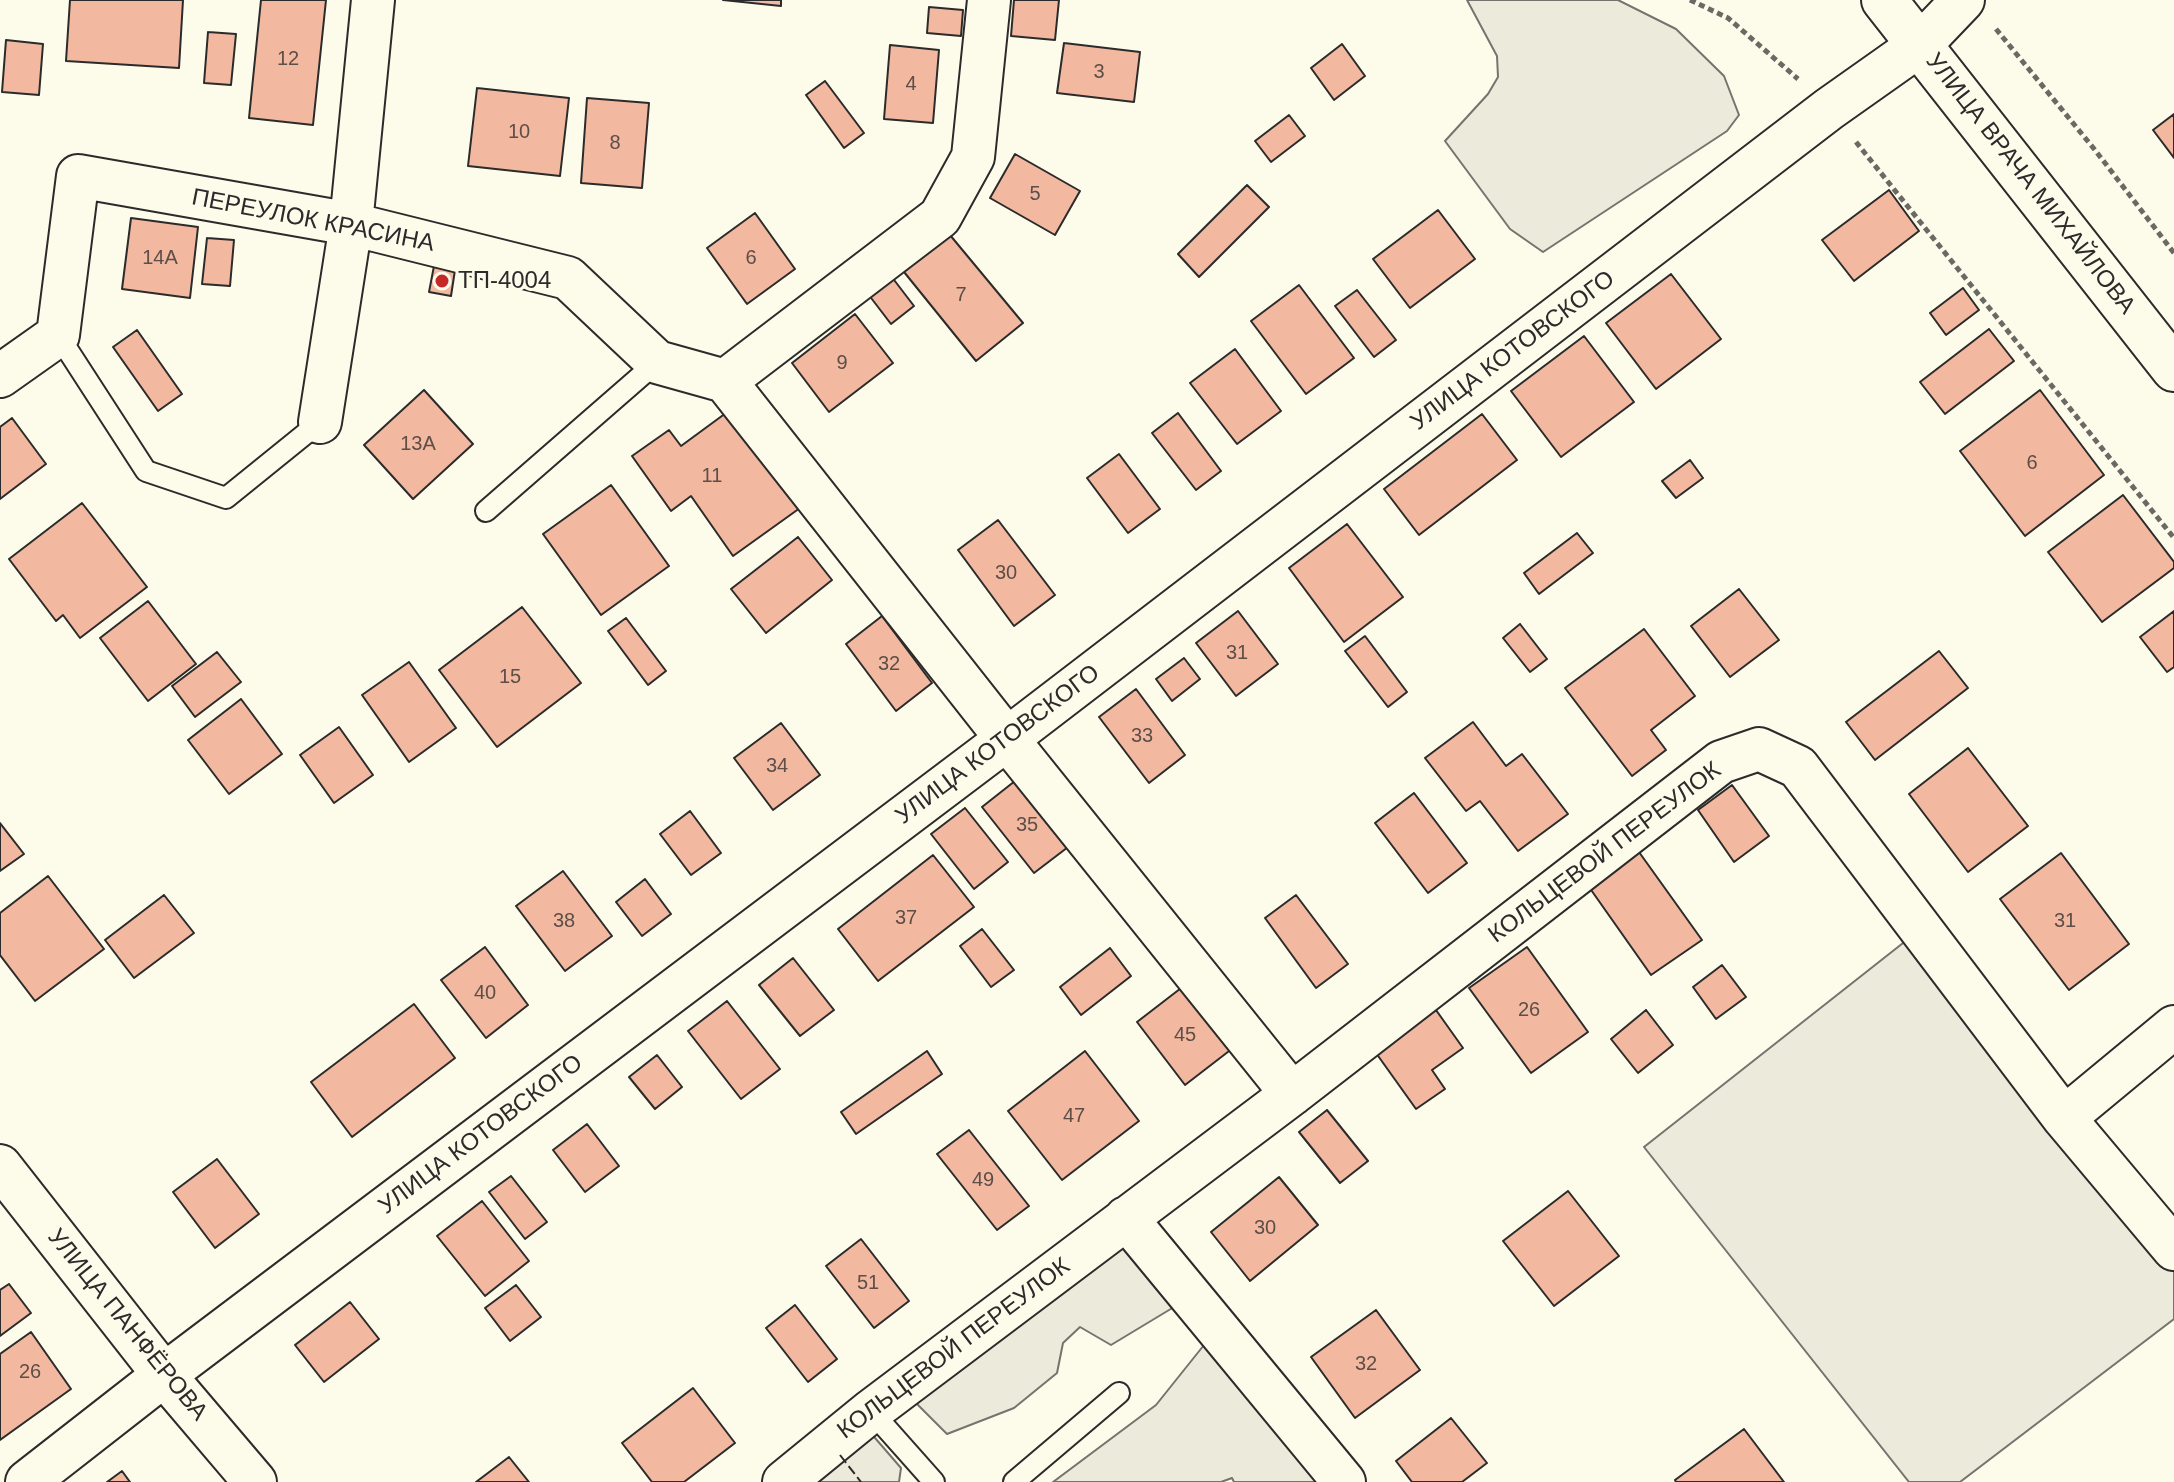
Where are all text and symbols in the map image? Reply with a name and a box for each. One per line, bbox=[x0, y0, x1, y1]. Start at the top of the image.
house number: 12 bbox=[277, 47, 299, 71]
street label: УЛИЦА ВРАЧА МИХАЙЛОВА bbox=[1919, 48, 2141, 320]
house number: 3 bbox=[1093, 60, 1105, 84]
house number: 4 bbox=[905, 72, 917, 96]
house number: 10 bbox=[508, 120, 530, 144]
house number: 8 bbox=[609, 131, 621, 155]
house number: 5 bbox=[1029, 182, 1041, 206]
street label: ПЕРЕУЛОК КРАСИНА bbox=[189, 183, 437, 259]
house number: 14А bbox=[142, 246, 178, 270]
house number: 6 bbox=[745, 246, 757, 270]
street label: УЛИЦА КОТОВСКОГО bbox=[1405, 265, 1621, 437]
place label: ТП-4004 bbox=[458, 267, 551, 295]
marker: ТП-4004 bbox=[433, 272, 451, 290]
house number: 7 bbox=[955, 283, 967, 307]
house number: 9 bbox=[836, 351, 848, 375]
house number: 13А bbox=[400, 432, 436, 456]
house number: 6 bbox=[2026, 451, 2038, 475]
house number: 11 bbox=[702, 464, 722, 488]
house number: 30 bbox=[995, 561, 1017, 585]
house number: 31 bbox=[1226, 641, 1248, 665]
house number: 32 bbox=[878, 652, 900, 676]
street label: УЛИЦА КОТОВСКОГО bbox=[890, 659, 1106, 831]
house number: 15 bbox=[499, 665, 521, 689]
house number: 33 bbox=[1131, 724, 1153, 748]
house number: 34 bbox=[766, 754, 788, 778]
street label: КОЛЬЦЕВОЙ ПЕРЕУЛОК bbox=[1483, 756, 1727, 950]
house number: 35 bbox=[1016, 813, 1038, 837]
house number: 37 bbox=[895, 906, 917, 930]
house number: 38 bbox=[553, 909, 575, 933]
house number: 31 bbox=[2054, 909, 2076, 933]
house number: 40 bbox=[474, 981, 496, 1005]
house number: 26 bbox=[1518, 998, 1540, 1022]
house number: 45 bbox=[1174, 1023, 1196, 1047]
street label: УЛИЦА КОТОВСКОГО bbox=[373, 1049, 589, 1221]
house number: 47 bbox=[1063, 1104, 1085, 1128]
house number: 49 bbox=[972, 1168, 994, 1192]
house number: 30 bbox=[1254, 1216, 1276, 1240]
street label: УЛИЦА ПАНФЁРОВА bbox=[41, 1223, 213, 1427]
street label: КОЛЬЦЕВОЙ ПЕРЕУЛОК bbox=[832, 1252, 1076, 1446]
house number: 51 bbox=[857, 1271, 879, 1295]
house number: 32 bbox=[1355, 1352, 1377, 1376]
house number: 26 bbox=[19, 1360, 41, 1384]

